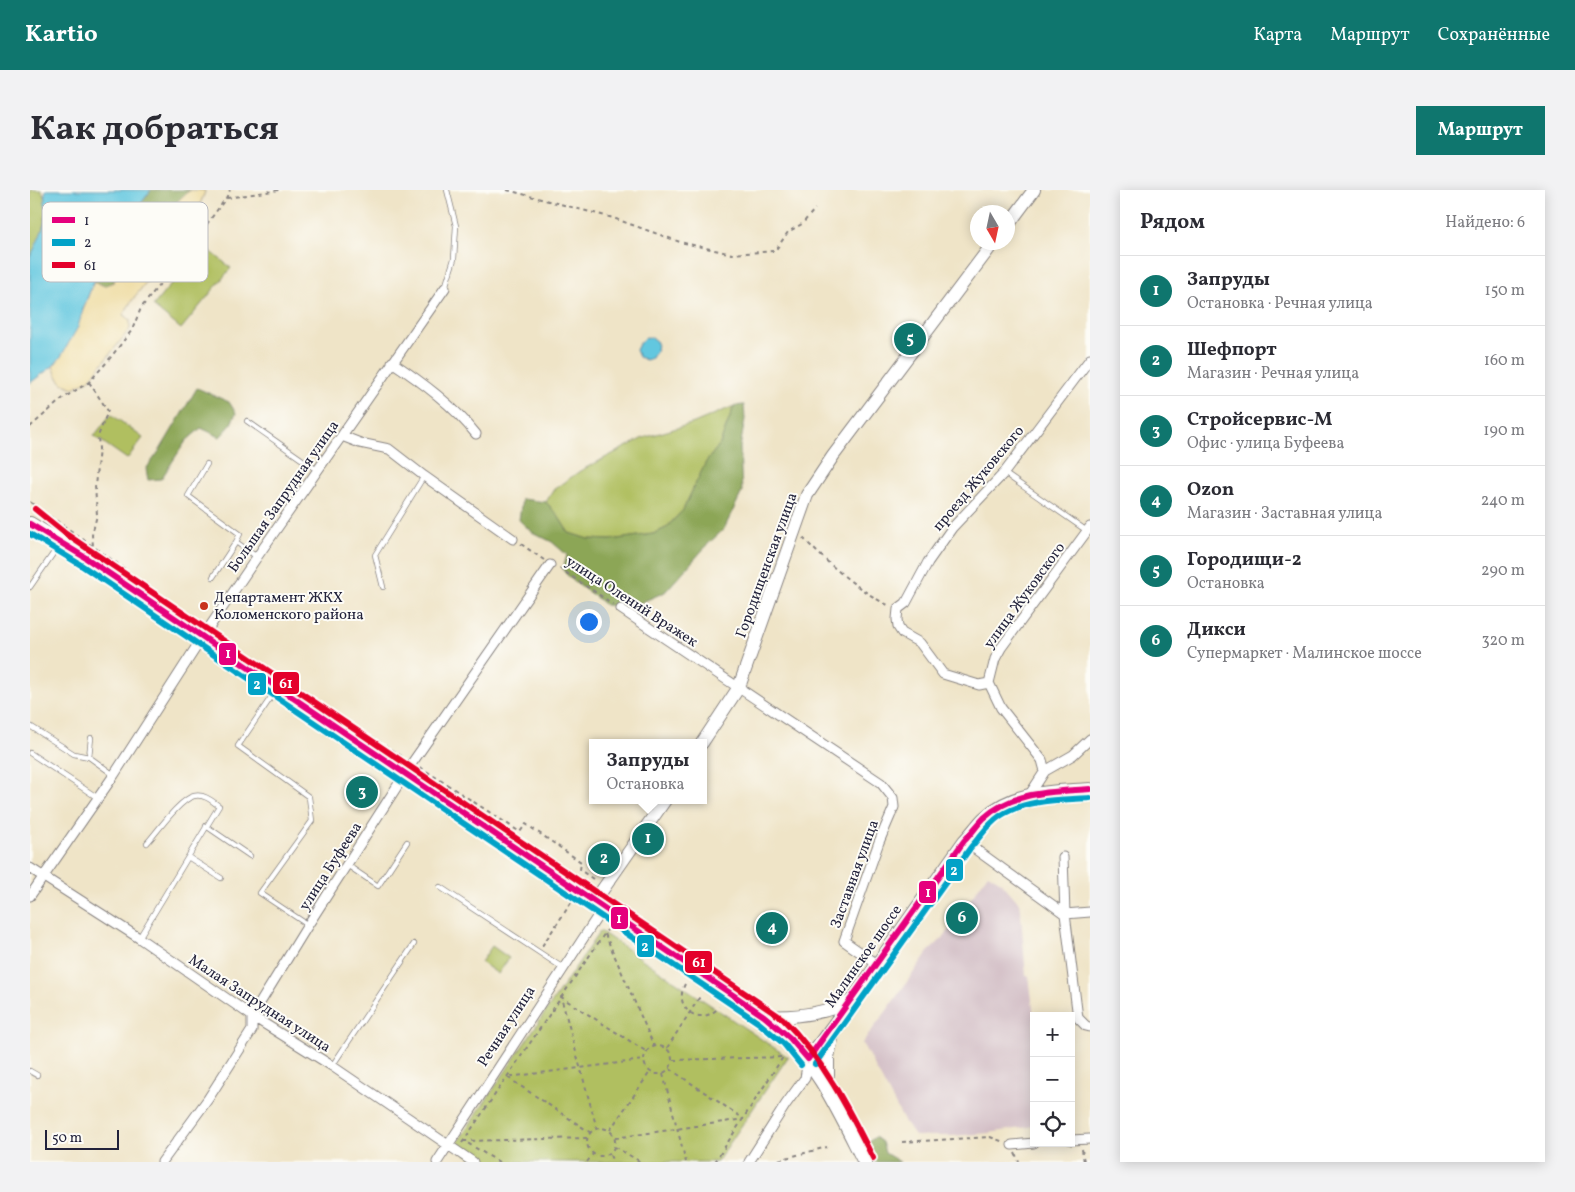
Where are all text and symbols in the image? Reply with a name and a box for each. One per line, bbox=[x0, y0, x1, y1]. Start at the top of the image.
text: Kartio bbox=[25, 18, 98, 52]
text: Карта bbox=[1253, 23, 1302, 48]
text: Маршрут bbox=[1330, 23, 1410, 48]
text: Сохранённые bbox=[1438, 23, 1550, 48]
text: Как добраться bbox=[30, 106, 279, 154]
button: Маршрут bbox=[1416, 106, 1545, 155]
legend bbox=[42, 202, 208, 282]
north arrow bbox=[970, 205, 1015, 250]
text: Рядом bbox=[1140, 208, 1205, 237]
text: 1 bbox=[84, 212, 89, 231]
text: Найдено: 6 bbox=[1445, 212, 1525, 234]
text: 2 bbox=[84, 234, 92, 253]
text: 61 bbox=[84, 257, 97, 276]
text: Запруды bbox=[1187, 267, 1270, 293]
text: 1 bbox=[1153, 280, 1159, 302]
text: 150 m bbox=[1484, 280, 1525, 302]
text: Остановка · Речная улица bbox=[1187, 293, 1373, 315]
pin: 5 bbox=[894, 320, 926, 358]
text: Шефпорт bbox=[1187, 337, 1277, 363]
text: 2 bbox=[1152, 350, 1160, 372]
text: 160 m bbox=[1484, 350, 1525, 372]
text: Магазин · Речная улица bbox=[1187, 363, 1359, 385]
text: Стройсервис-М bbox=[1187, 407, 1332, 433]
street label: Большая Запрудная улица bbox=[224, 416, 345, 577]
text: 3 bbox=[1152, 420, 1160, 442]
text: 190 m bbox=[1483, 420, 1525, 442]
street label: проезд Жуковского bbox=[929, 422, 1030, 536]
text: Офис · улица Буфеева bbox=[1187, 433, 1344, 455]
text: Ozon bbox=[1187, 477, 1234, 503]
street label: Городищенская улица bbox=[731, 490, 803, 641]
text: 4 bbox=[1151, 490, 1161, 512]
text: 240 m bbox=[1481, 490, 1525, 512]
text: Магазин · Заставная улица bbox=[1187, 503, 1383, 525]
street label: улица Жуковского bbox=[980, 538, 1071, 653]
text: Городищи-2 bbox=[1187, 547, 1302, 573]
street label: улица Олений Вражек bbox=[561, 552, 701, 653]
text: 5 bbox=[1152, 560, 1160, 582]
text: 290 m bbox=[1481, 560, 1525, 582]
text: Остановка bbox=[1187, 573, 1265, 595]
place label: Департамент ЖКХ Коломенского района bbox=[214, 588, 364, 626]
marker: Департамент ЖКХ Коломенского района bbox=[198, 600, 210, 612]
your location bbox=[576, 609, 602, 635]
text: Дикси bbox=[1187, 617, 1246, 643]
text: 6 bbox=[1152, 630, 1160, 652]
text: 320 m bbox=[1481, 630, 1525, 652]
line badge: 1 bbox=[218, 642, 237, 666]
text: Супермаркет · Малинское шоссе bbox=[1187, 643, 1422, 665]
text: 1 bbox=[225, 645, 231, 664]
line badge: 61 bbox=[272, 671, 300, 695]
line badge: 2 bbox=[247, 672, 267, 696]
text: 61 bbox=[279, 675, 293, 694]
text: 2 bbox=[253, 676, 261, 695]
popup bbox=[589, 739, 707, 804]
text: Запруды bbox=[607, 748, 689, 774]
pin: 3 bbox=[346, 773, 378, 811]
text: Остановка bbox=[607, 774, 684, 796]
street label: Заставная улица bbox=[826, 817, 885, 932]
street label: улица Буфеева bbox=[295, 818, 368, 915]
pin: 1 bbox=[632, 820, 664, 858]
pin: 2 bbox=[588, 840, 620, 878]
line badge: 2 bbox=[945, 858, 964, 882]
text: 2 bbox=[950, 862, 958, 881]
line badge: 1 bbox=[918, 880, 937, 904]
text: 1 bbox=[925, 884, 931, 903]
pin: 6 bbox=[946, 899, 978, 937]
street label: Малинское шоссе bbox=[821, 901, 908, 1013]
line badge: 1 bbox=[610, 906, 629, 930]
pin: 4 bbox=[756, 909, 788, 947]
text: 1 bbox=[616, 910, 622, 929]
line badge: 2 bbox=[636, 934, 655, 958]
text: 2 bbox=[641, 938, 649, 957]
street label: Малая Запрудная улица bbox=[184, 950, 335, 1058]
line badge: 61 bbox=[684, 950, 713, 974]
text: 61 bbox=[692, 954, 706, 973]
street label: Речная улица bbox=[473, 982, 541, 1071]
map controls bbox=[1030, 1012, 1075, 1147]
button: + bbox=[1030, 1012, 1075, 1057]
button: − bbox=[1030, 1057, 1075, 1102]
button: locate bbox=[1030, 1102, 1075, 1147]
scale bar bbox=[45, 1127, 119, 1150]
text: 50 m bbox=[52, 1129, 82, 1148]

